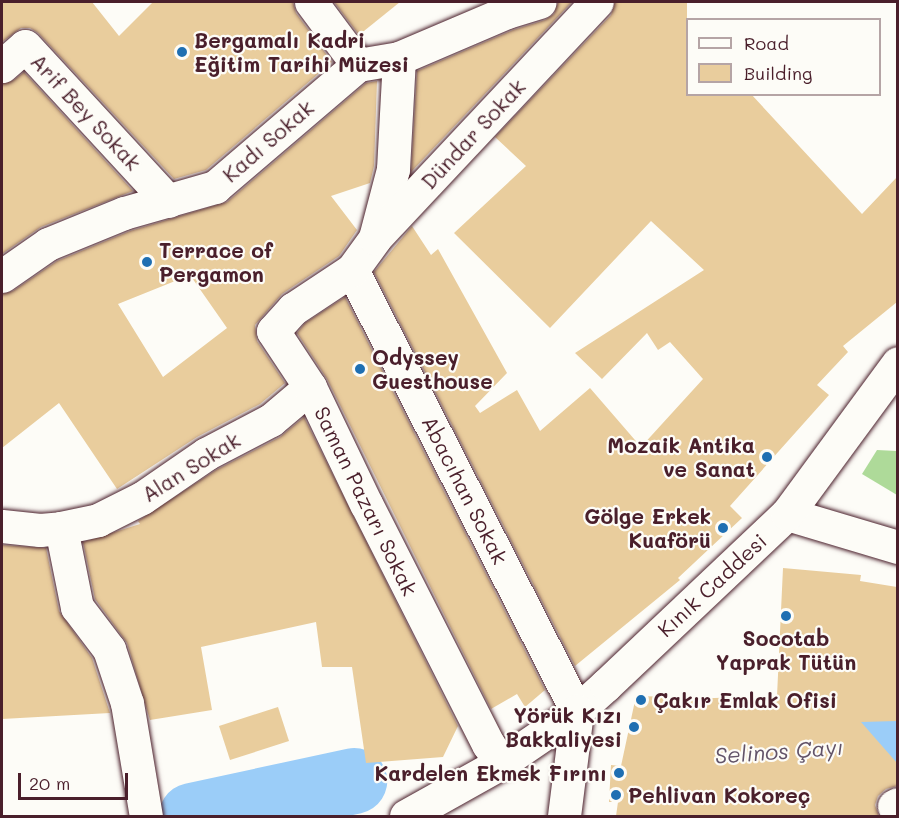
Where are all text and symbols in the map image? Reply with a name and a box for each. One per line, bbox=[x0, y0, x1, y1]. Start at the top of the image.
legend bbox=[686, 18, 881, 96]
place label: Bergamalı Kadri Eğitim Tarihi Müzesi bbox=[194, 27, 409, 77]
text: Road bbox=[744, 31, 789, 55]
marker: Bergamalı Kadri Eğitim Tarihi Müzesi bbox=[175, 45, 189, 59]
street label: Arif Bey Sokak bbox=[26, 49, 146, 175]
text: Building bbox=[744, 61, 812, 85]
street label: Dündar Sokak bbox=[416, 74, 530, 194]
street label: Kadı Sokak bbox=[217, 95, 319, 187]
place label: Terrace of Pergamon bbox=[159, 237, 273, 287]
marker: Terrace of Pergamon bbox=[140, 255, 154, 269]
place label: Odyssey Guesthouse bbox=[372, 344, 493, 394]
marker: Odyssey Guesthouse bbox=[353, 362, 367, 376]
street label: Saman Pazarı Sokak bbox=[309, 402, 423, 600]
street label: Abacıhan Sokak bbox=[417, 412, 513, 568]
street label: Alan Sokak bbox=[137, 427, 245, 507]
place label: Mozaik Antika ve Sanat bbox=[607, 432, 755, 482]
marker: Mozaik Antika ve Sanat bbox=[760, 450, 774, 464]
place label: Gölge Erkek Kuaförü bbox=[584, 503, 711, 553]
marker: Gölge Erkek Kuaförü bbox=[716, 521, 730, 535]
street label: Kınık Caddesi bbox=[652, 528, 772, 642]
marker: Socotab Yaprak Tütün bbox=[779, 609, 793, 623]
place label: Socotab Yaprak Tütün bbox=[716, 625, 856, 675]
place label: Çakır Emlak Ofisi bbox=[653, 687, 837, 713]
marker: Çakır Emlak Ofisi bbox=[634, 693, 648, 707]
place label: Yörük Kızı Bakkaliyesi bbox=[505, 702, 622, 752]
marker: Yörük Kızı Bakkaliyesi bbox=[627, 720, 641, 734]
water label: Selinos Çayı bbox=[714, 733, 844, 769]
place label: Kardelen Ekmek Fırını bbox=[374, 760, 607, 786]
scale bar bbox=[21, 761, 130, 799]
marker: Kardelen Ekmek Fırını bbox=[612, 766, 626, 780]
text: 20 m bbox=[29, 771, 70, 795]
place label: Pehlivan Kokoreç bbox=[628, 782, 810, 808]
marker: Pehlivan Kokoreç bbox=[609, 788, 623, 802]

